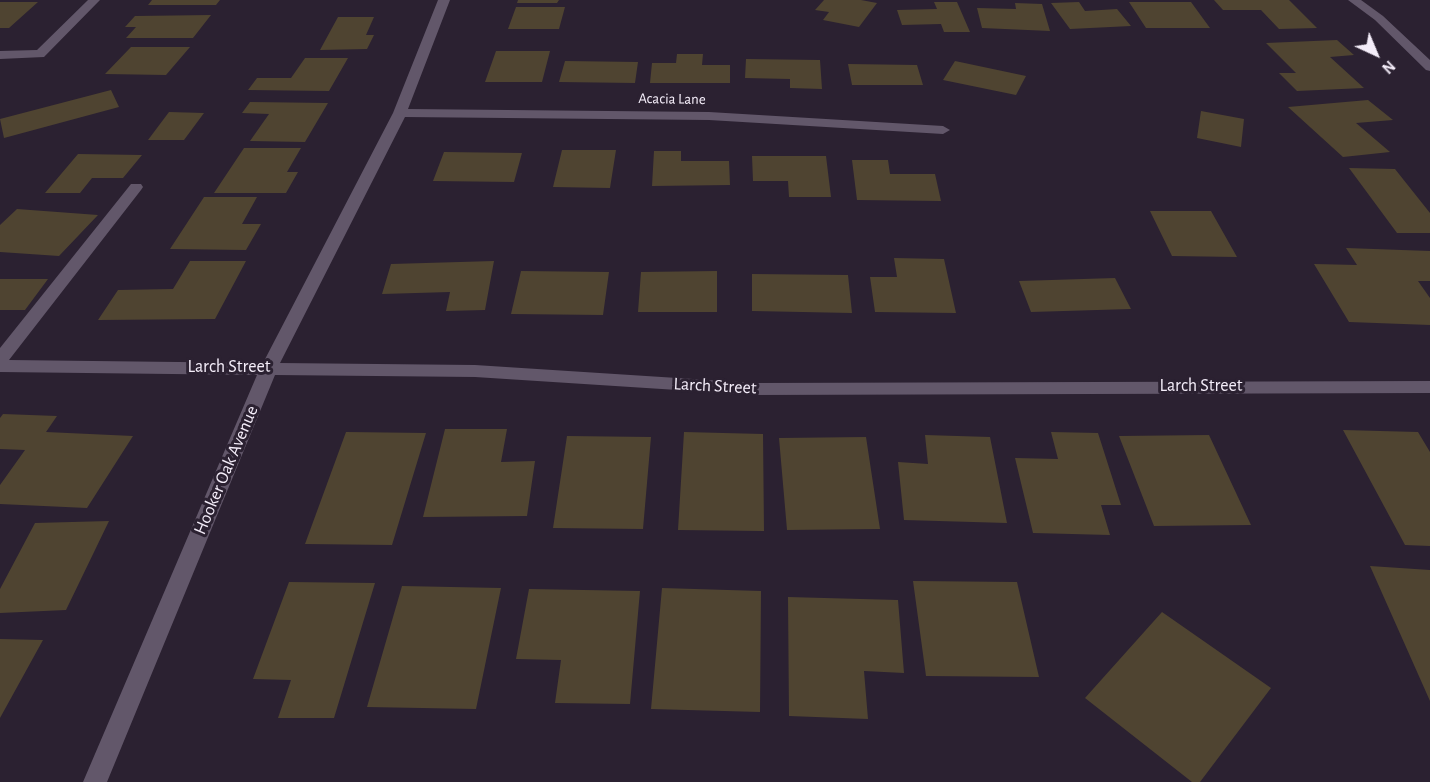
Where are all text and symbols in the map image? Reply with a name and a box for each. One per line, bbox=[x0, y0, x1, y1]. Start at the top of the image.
north arrow bbox=[1346, 24, 1406, 84]
text: N bbox=[1379, 57, 1398, 77]
street label: Acacia Lane bbox=[638, 89, 706, 109]
street label: Larch Street bbox=[187, 356, 271, 378]
street label: Larch Street bbox=[673, 373, 757, 399]
street label: Larch Street bbox=[1159, 375, 1243, 397]
street label: Hooker Oak Avenue bbox=[189, 402, 263, 538]

